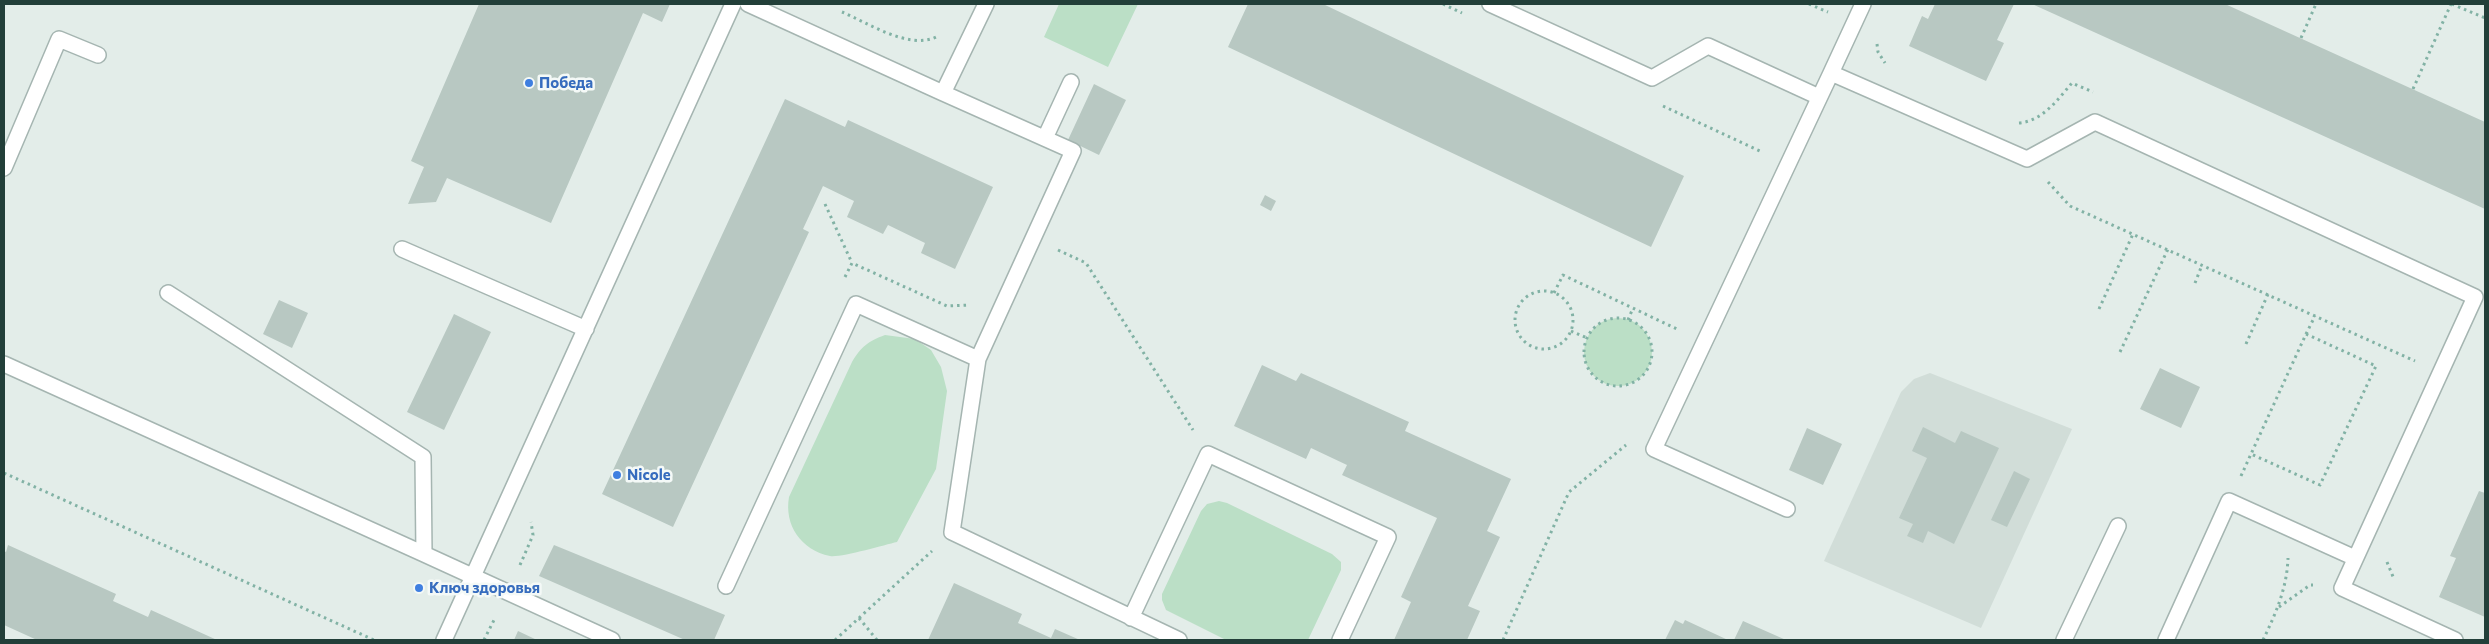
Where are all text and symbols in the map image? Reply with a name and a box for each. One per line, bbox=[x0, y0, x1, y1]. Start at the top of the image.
place label: Победа bbox=[539, 74, 593, 92]
marker: Победа bbox=[523, 77, 535, 89]
place label: Nicole bbox=[627, 466, 671, 484]
marker: Nicole bbox=[611, 469, 623, 481]
place label: Ключ здоровья bbox=[429, 579, 540, 597]
marker: Ключ здоровья bbox=[413, 582, 425, 594]

